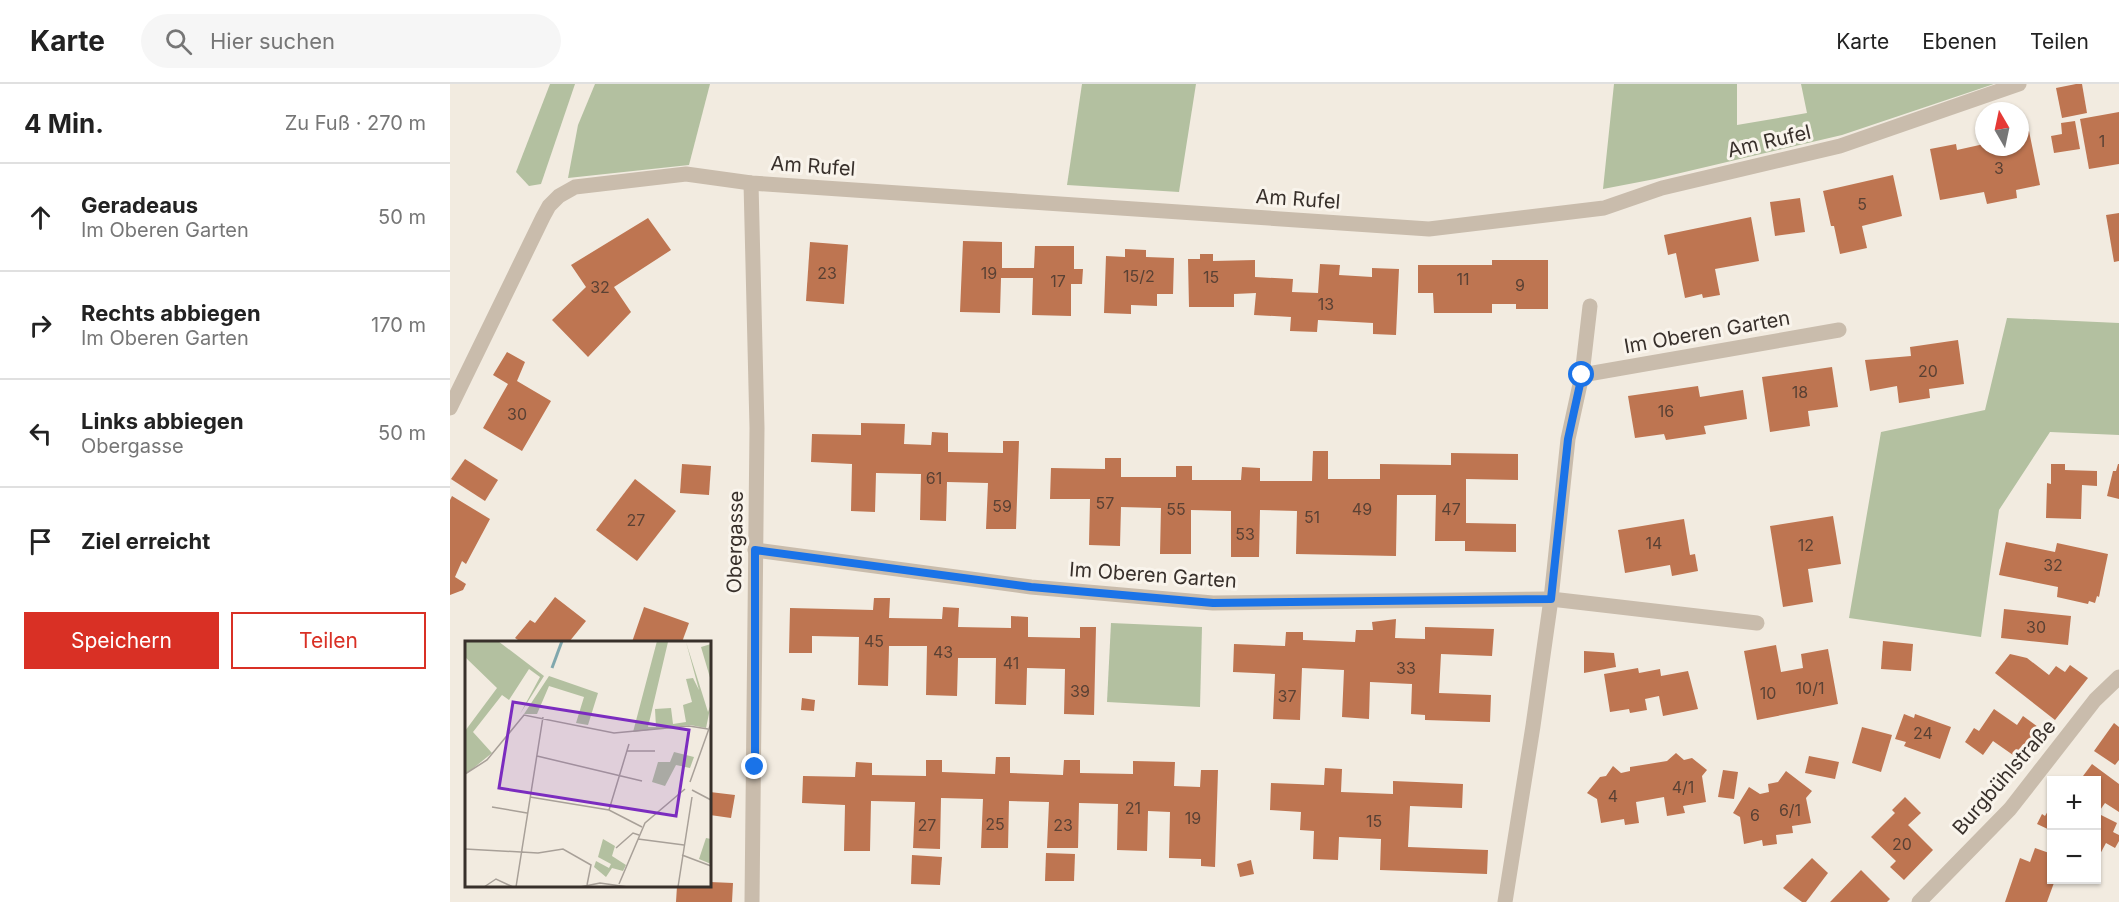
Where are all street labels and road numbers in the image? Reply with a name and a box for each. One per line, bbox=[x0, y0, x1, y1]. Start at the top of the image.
street label: Am Rufel bbox=[1725, 120, 1813, 162]
street label: Am Rufel bbox=[770, 151, 856, 181]
street label: Am Rufel bbox=[1255, 184, 1341, 214]
street label: Im Oberen Garten bbox=[1622, 306, 1792, 358]
street label: Obergasse bbox=[722, 490, 748, 594]
street label: Im Oberen Garten bbox=[1068, 557, 1238, 593]
street label: Burgbühlstraße bbox=[1947, 714, 2061, 840]

